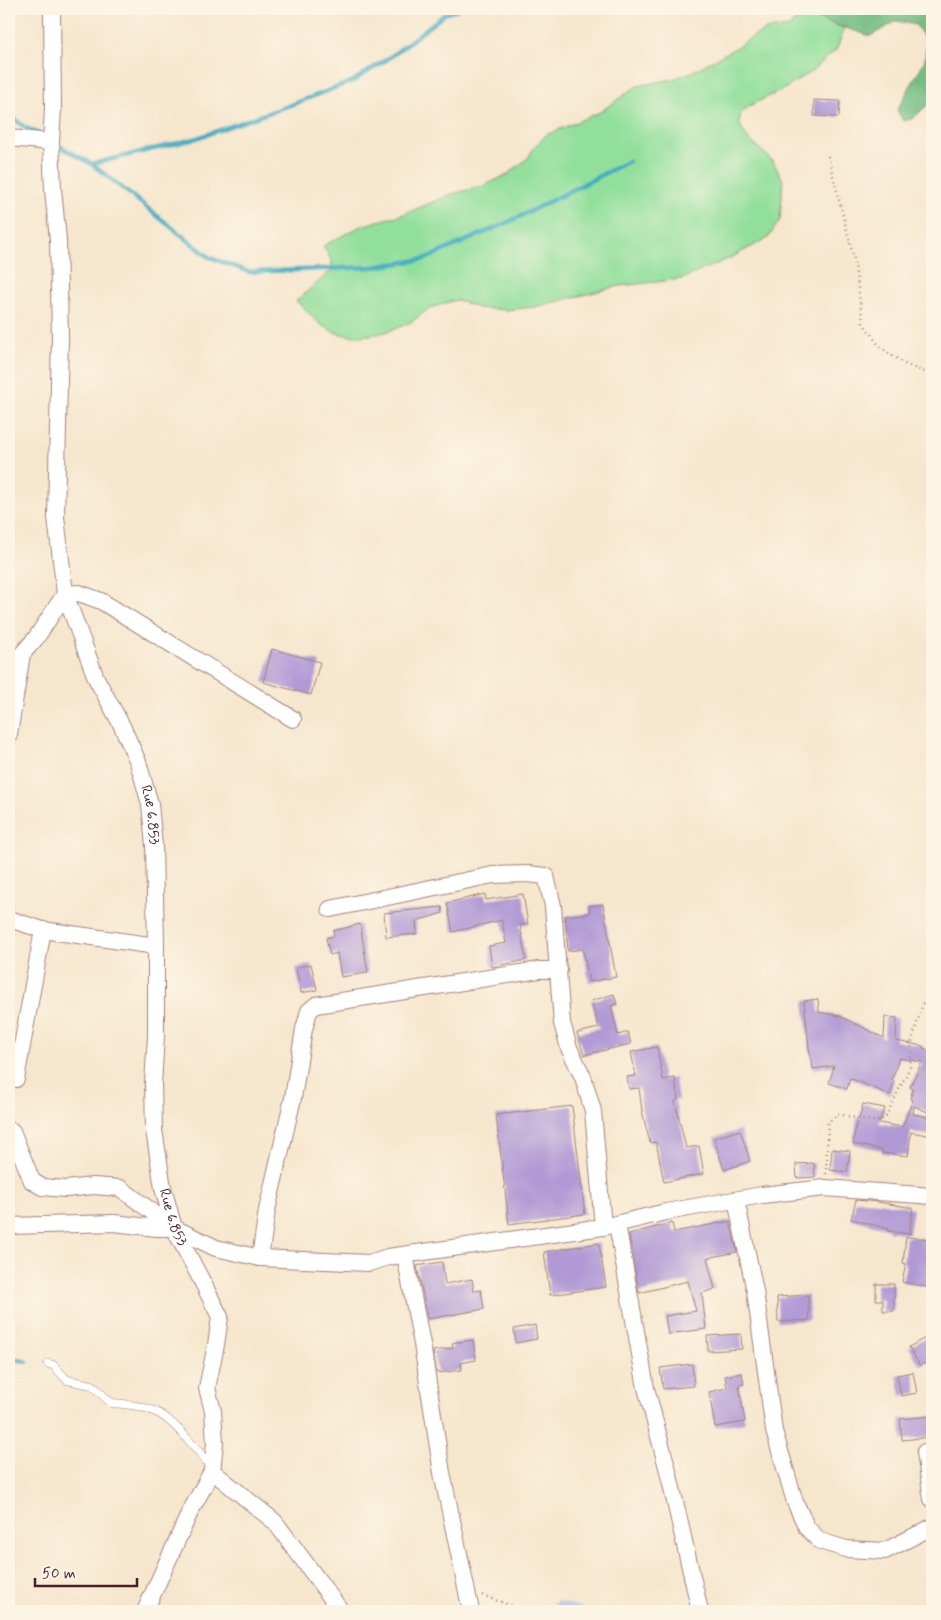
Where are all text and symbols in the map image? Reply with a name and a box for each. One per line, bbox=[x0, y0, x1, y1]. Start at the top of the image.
street label: Rue 6.853 bbox=[135, 783, 164, 845]
street label: Rue 6.853 bbox=[154, 1186, 192, 1250]
scale bar bbox=[35, 1555, 138, 1587]
text: 50 m bbox=[42, 1564, 76, 1584]

